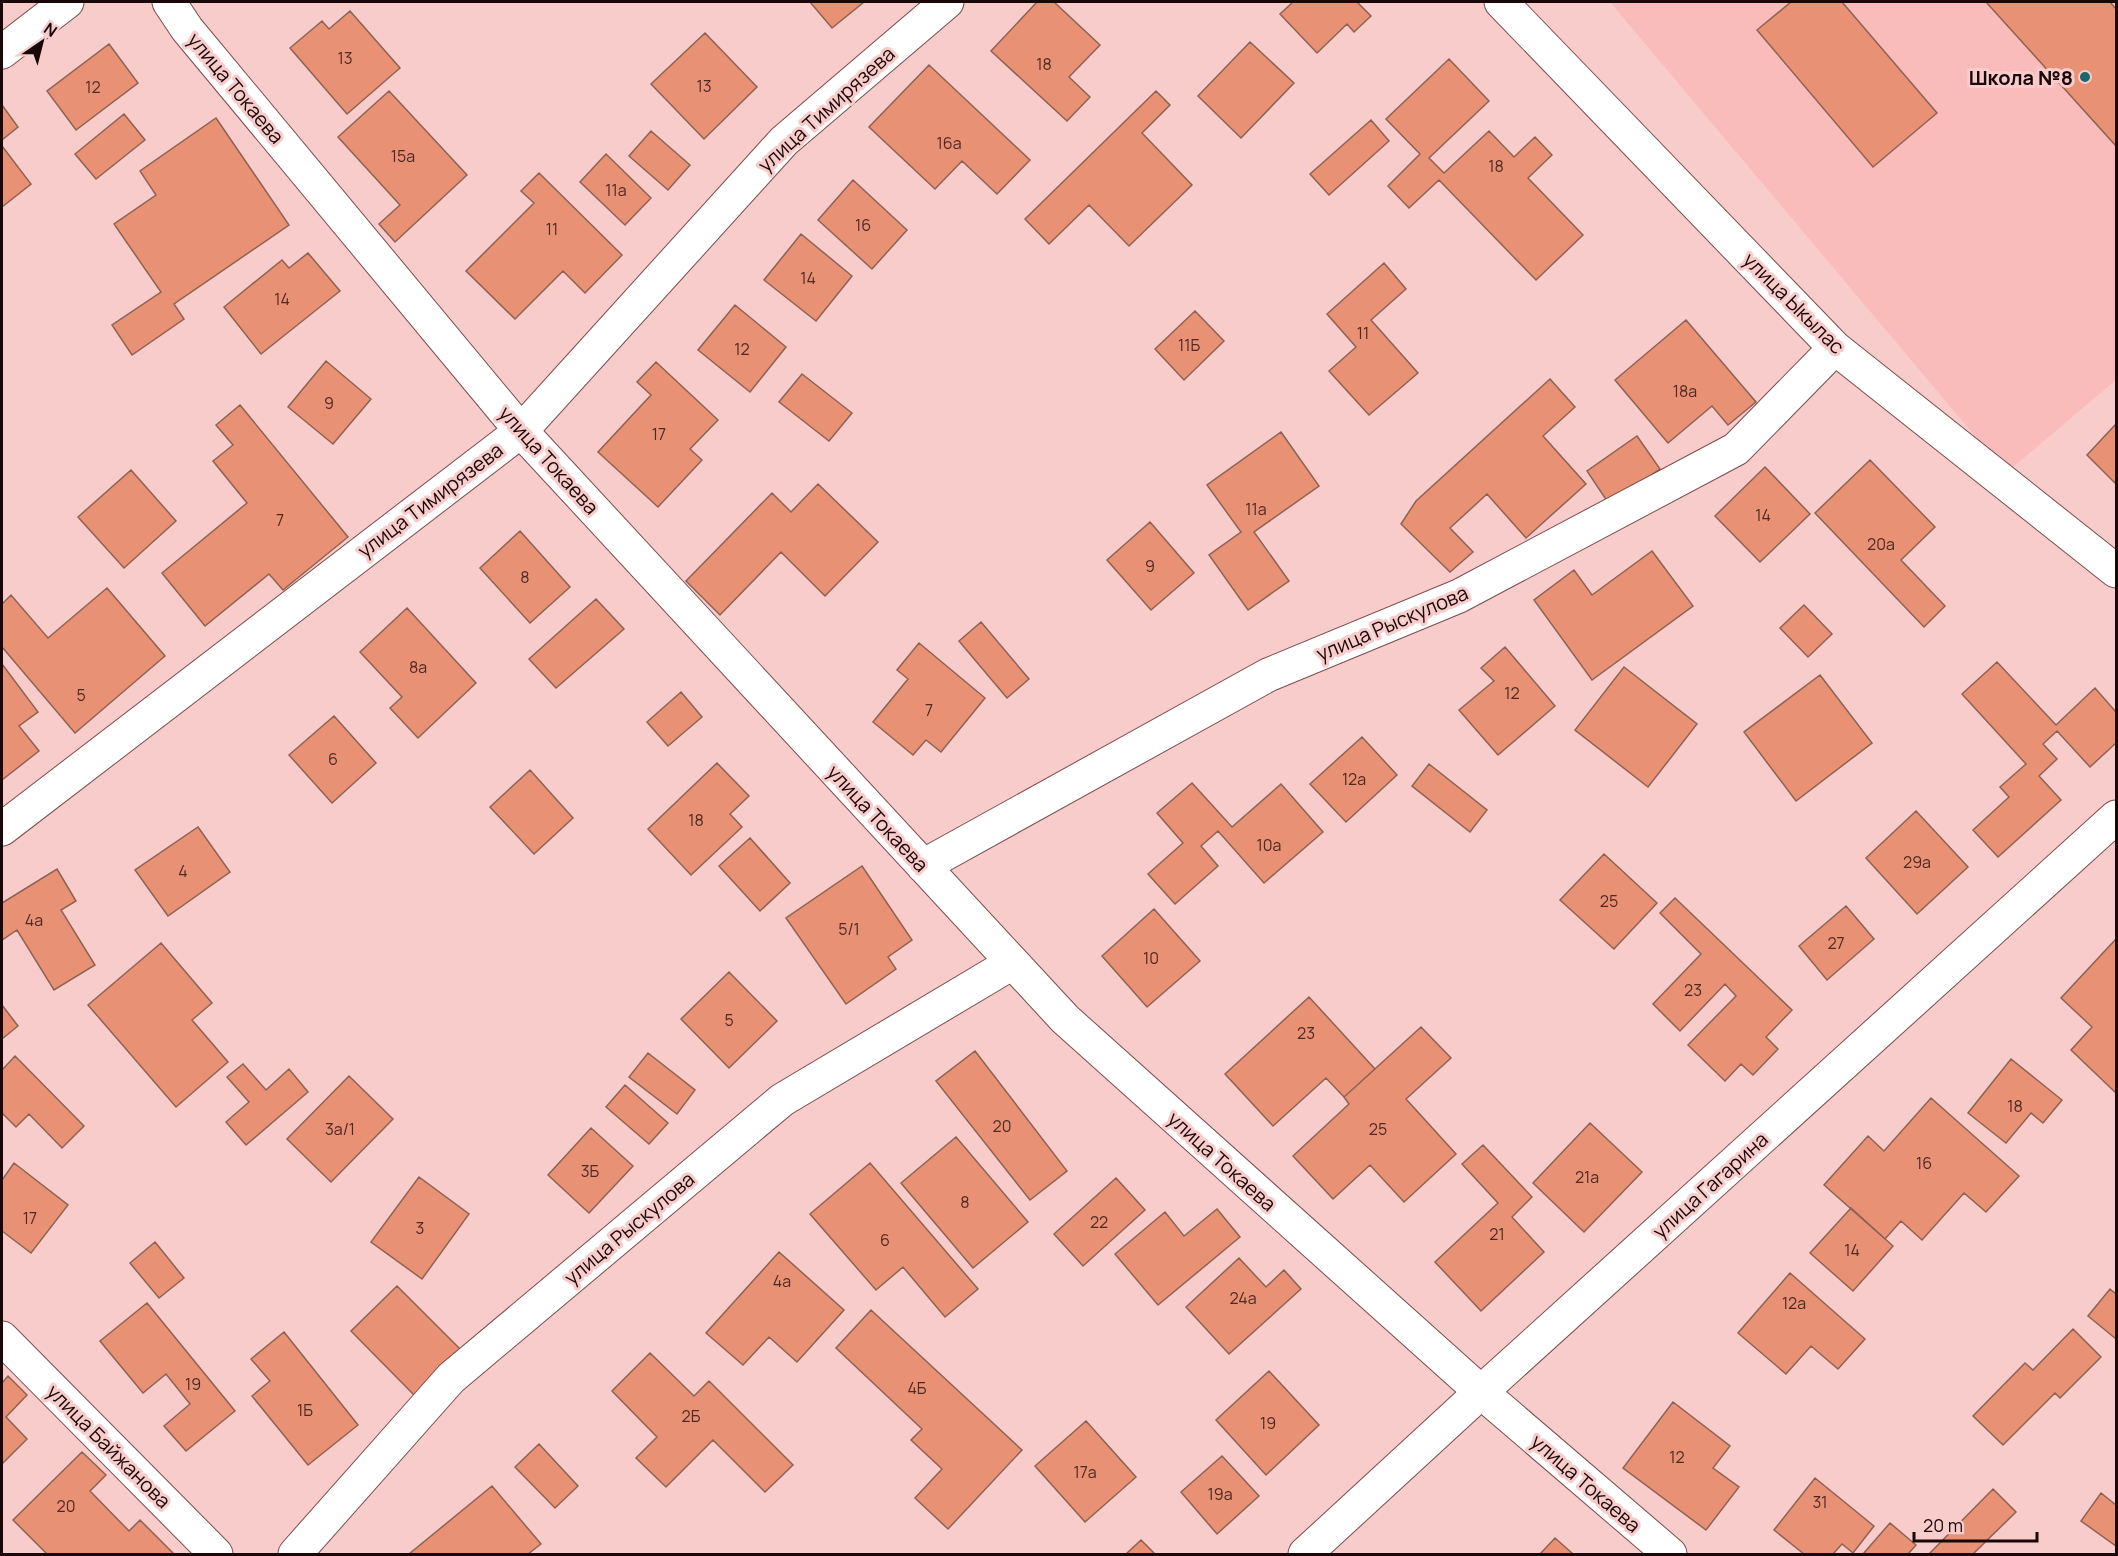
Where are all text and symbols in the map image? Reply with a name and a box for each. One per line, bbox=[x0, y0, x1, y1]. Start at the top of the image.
north arrow bbox=[12, 12, 72, 72]
text: N bbox=[40, 17, 62, 42]
street label: улица Токаева bbox=[182, 27, 290, 149]
street label: улица Тимирязева bbox=[752, 40, 900, 178]
house number: 13 bbox=[337, 47, 353, 69]
house number: 18 bbox=[1036, 53, 1052, 75]
place label: Школа №8 bbox=[1969, 64, 2073, 91]
marker: Школа №8 bbox=[2078, 70, 2092, 84]
house number: 13 bbox=[696, 75, 712, 97]
house number: 12 bbox=[85, 76, 101, 98]
house number: 16а bbox=[936, 132, 962, 154]
house number: 15а bbox=[391, 145, 415, 167]
house number: 18 bbox=[1488, 155, 1504, 177]
house number: 11а bbox=[605, 179, 627, 201]
house number: 16 bbox=[855, 214, 871, 236]
house number: 11 bbox=[546, 218, 558, 240]
street label: улица Ыкылас bbox=[1737, 246, 1851, 360]
house number: 14 bbox=[800, 267, 816, 289]
house number: 14 bbox=[274, 288, 290, 310]
house number: 11 bbox=[1357, 322, 1369, 344]
house number: 11Б bbox=[1178, 334, 1200, 356]
house number: 12 bbox=[734, 338, 750, 360]
house number: 18а bbox=[1673, 380, 1697, 402]
house number: 9 bbox=[324, 392, 334, 414]
street label: улица Токаева bbox=[493, 400, 605, 520]
house number: 17 bbox=[652, 423, 666, 445]
street label: улица Тимирязева bbox=[352, 436, 508, 564]
house number: 11а bbox=[1245, 498, 1267, 520]
house number: 14 bbox=[1755, 504, 1771, 526]
house number: 7 bbox=[276, 509, 284, 531]
house number: 20а bbox=[1867, 533, 1895, 555]
house number: 9 bbox=[1145, 555, 1155, 577]
house number: 8 bbox=[520, 566, 530, 588]
street label: улица Рыскулова bbox=[1312, 579, 1472, 667]
house number: 8а bbox=[409, 656, 427, 678]
house number: 12 bbox=[1504, 682, 1520, 704]
house number: 5 bbox=[76, 684, 86, 706]
house number: 7 bbox=[925, 699, 933, 721]
house number: 6 bbox=[328, 748, 338, 770]
street label: улица Токаева bbox=[821, 759, 935, 877]
house number: 12а bbox=[1342, 768, 1366, 790]
house number: 18 bbox=[688, 809, 704, 831]
house number: 10а bbox=[1257, 834, 1281, 856]
house number: 29а bbox=[1903, 851, 1931, 873]
house number: 4 bbox=[178, 860, 188, 882]
house number: 25 bbox=[1600, 890, 1618, 912]
house number: 4а bbox=[25, 909, 43, 931]
house number: 5/1 bbox=[838, 918, 860, 940]
house number: 27 bbox=[1827, 932, 1845, 954]
house number: 10 bbox=[1143, 947, 1159, 969]
house number: 23 bbox=[1684, 979, 1702, 1001]
house number: 5 bbox=[724, 1009, 734, 1031]
house number: 23 bbox=[1297, 1022, 1315, 1044]
house number: 18 bbox=[2007, 1095, 2023, 1117]
street label: улица Токаева bbox=[1162, 1105, 1282, 1217]
house number: 20 bbox=[993, 1115, 1011, 1137]
house number: 3а/1 bbox=[325, 1118, 355, 1140]
house number: 25 bbox=[1369, 1118, 1387, 1140]
street label: улица Гагарина bbox=[1646, 1126, 1774, 1244]
house number: 16 bbox=[1916, 1152, 1932, 1174]
house number: 3Б bbox=[581, 1160, 600, 1182]
street label: улица Рыскулова bbox=[558, 1166, 700, 1290]
house number: 21а bbox=[1575, 1166, 1599, 1188]
house number: 8 bbox=[960, 1191, 970, 1213]
house number: 17 bbox=[23, 1207, 37, 1229]
house number: 22 bbox=[1090, 1211, 1108, 1233]
house number: 3 bbox=[416, 1217, 424, 1239]
house number: 21 bbox=[1489, 1223, 1505, 1245]
house number: 6 bbox=[880, 1229, 890, 1251]
house number: 14 bbox=[1844, 1239, 1860, 1261]
house number: 4а bbox=[773, 1270, 791, 1292]
house number: 24а bbox=[1229, 1287, 1257, 1309]
house number: 12а bbox=[1782, 1292, 1806, 1314]
house number: 19 bbox=[185, 1373, 201, 1395]
house number: 4Б bbox=[907, 1377, 927, 1399]
street label: улица Байжанова bbox=[41, 1378, 177, 1514]
house number: 1Б bbox=[297, 1399, 313, 1421]
house number: 2Б bbox=[682, 1405, 701, 1427]
house number: 19 bbox=[1260, 1412, 1276, 1434]
street label: улица Токаева bbox=[1525, 1428, 1647, 1538]
house number: 12 bbox=[1669, 1446, 1685, 1468]
house number: 17а bbox=[1073, 1461, 1097, 1483]
house number: 19а bbox=[1207, 1483, 1233, 1505]
house number: 31 bbox=[1812, 1491, 1828, 1513]
house number: 20 bbox=[57, 1495, 75, 1517]
scale bar bbox=[1914, 1505, 2037, 1543]
text: 20 m bbox=[1923, 1513, 1963, 1537]

